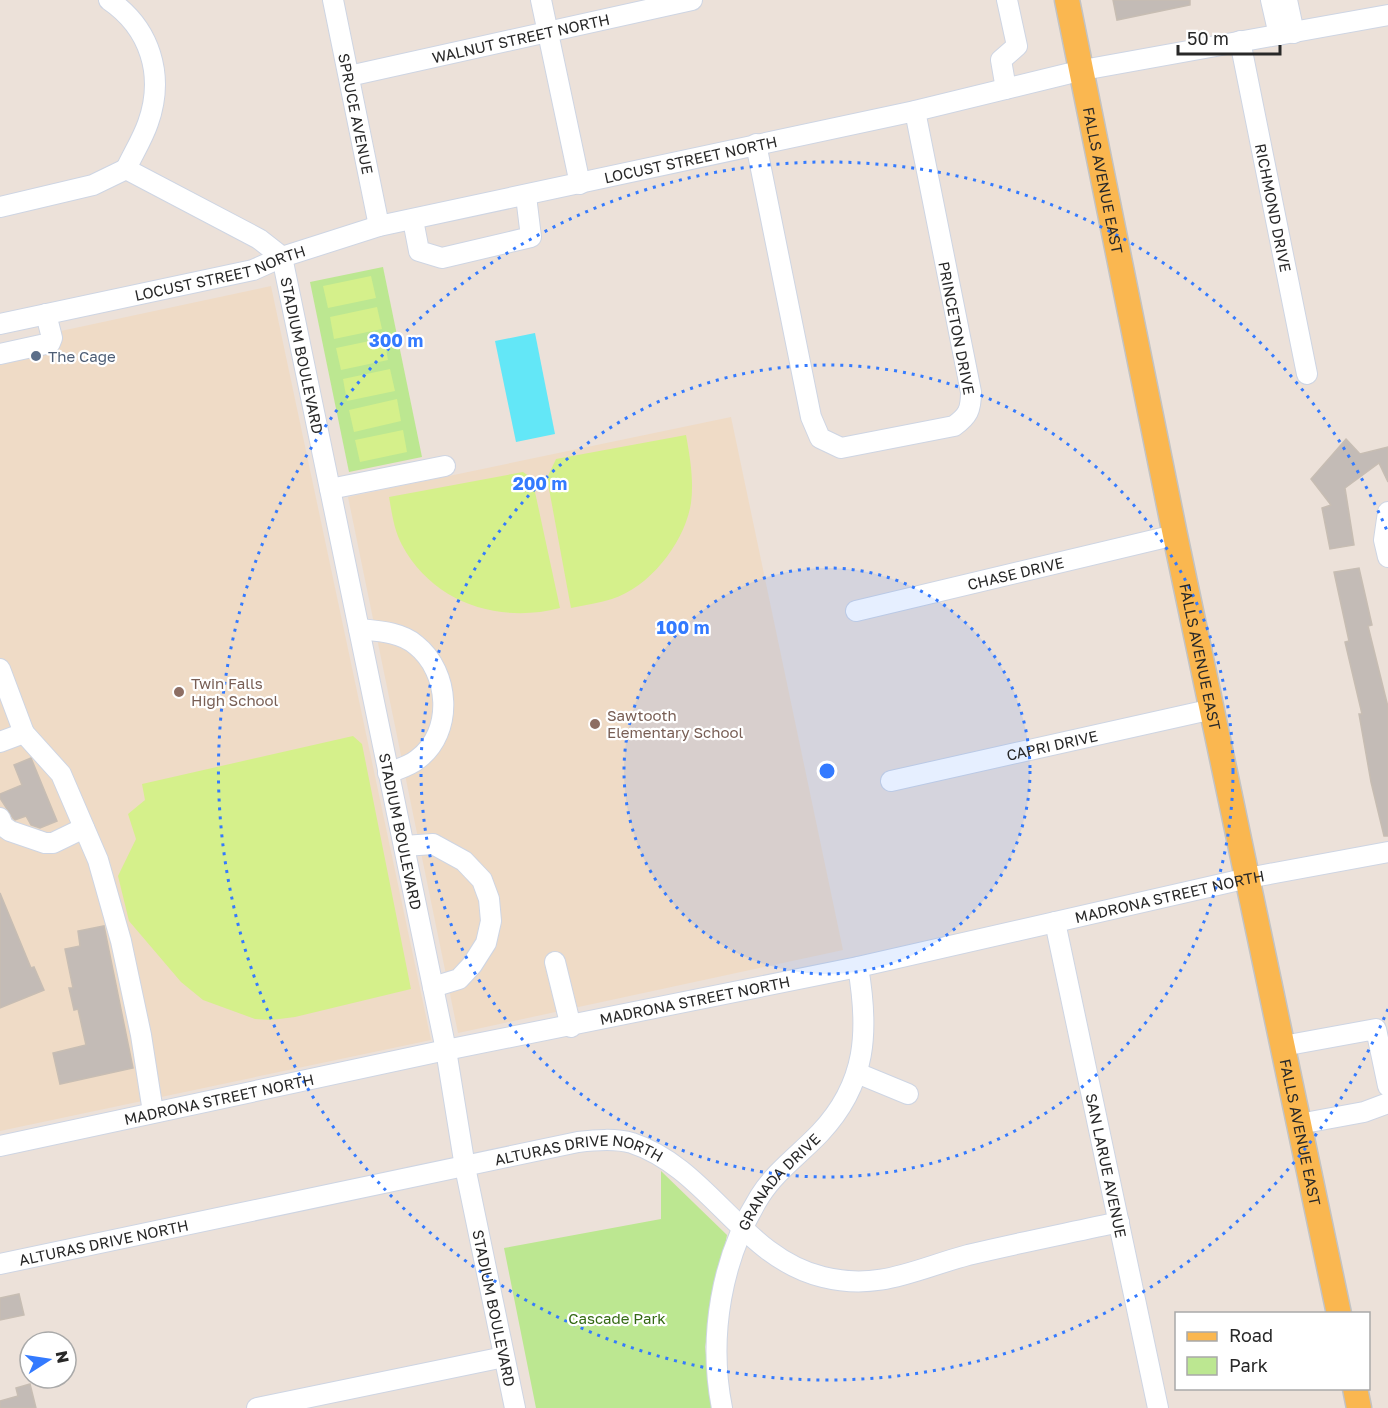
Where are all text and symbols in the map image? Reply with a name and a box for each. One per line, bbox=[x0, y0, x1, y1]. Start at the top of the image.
street label: WALNUT STREET NORTH bbox=[430, 10, 611, 66]
scale bar bbox=[1178, 18, 1280, 56]
text: 50 m bbox=[1187, 27, 1229, 49]
street label: SPRUCE AVENUE bbox=[335, 52, 377, 176]
street label: FALLS AVENUE EAST bbox=[1080, 105, 1127, 255]
street label: LOCUST STREET NORTH bbox=[602, 132, 779, 186]
street label: RICHMOND DRIVE bbox=[1252, 142, 1295, 274]
street label: LOCUST STREET NORTH bbox=[133, 241, 307, 304]
street label: PRINCETON DRIVE bbox=[935, 260, 979, 396]
street label: STADIUM BOULEVARD bbox=[277, 275, 327, 436]
text: 300 m bbox=[369, 329, 423, 351]
place label: The Cage bbox=[48, 347, 116, 365]
marker: The Cage bbox=[29, 349, 43, 363]
text: 200 m bbox=[513, 472, 567, 494]
street label: CHASE DRIVE bbox=[965, 553, 1066, 593]
street label: FALLS AVENUE EAST bbox=[1176, 582, 1225, 731]
text: 100 m bbox=[657, 616, 709, 638]
place label: Twin Falls High School bbox=[191, 674, 279, 709]
marker: Twin Falls High School bbox=[172, 685, 186, 699]
place label: Sawtooth Elementary School bbox=[607, 706, 743, 741]
marker: Sawtooth Elementary School bbox=[588, 717, 602, 731]
street label: CAPRI DRIVE bbox=[1005, 726, 1099, 764]
street label: STADIUM BOULEVARD bbox=[376, 751, 426, 911]
centre of rings bbox=[817, 761, 837, 781]
street label: MADRONA STREET NORTH bbox=[1073, 866, 1266, 926]
street label: MADRONA STREET NORTH bbox=[598, 972, 792, 1028]
street label: FALLS AVENUE EAST bbox=[1277, 1057, 1325, 1207]
street label: MADRONA STREET NORTH bbox=[122, 1070, 316, 1128]
street label: SAN LARUE AVENUE bbox=[1083, 1092, 1131, 1239]
street label: GRANADA DRIVE bbox=[734, 1129, 824, 1233]
text: ALTURAS DRIVE NORTH bbox=[493, 1131, 667, 1168]
street label: ALTURAS DRIVE NORTH bbox=[493, 1152, 665, 1170]
street label: ALTURAS DRIVE NORTH bbox=[17, 1215, 190, 1269]
street label: STADIUM BOULEVARD bbox=[469, 1228, 519, 1388]
park label: Cascade Park bbox=[568, 1309, 666, 1327]
legend bbox=[1175, 1312, 1370, 1390]
text: Road bbox=[1229, 1324, 1273, 1346]
north arrow bbox=[18, 1330, 78, 1390]
text: N bbox=[52, 1349, 74, 1365]
text: Park bbox=[1229, 1354, 1268, 1376]

